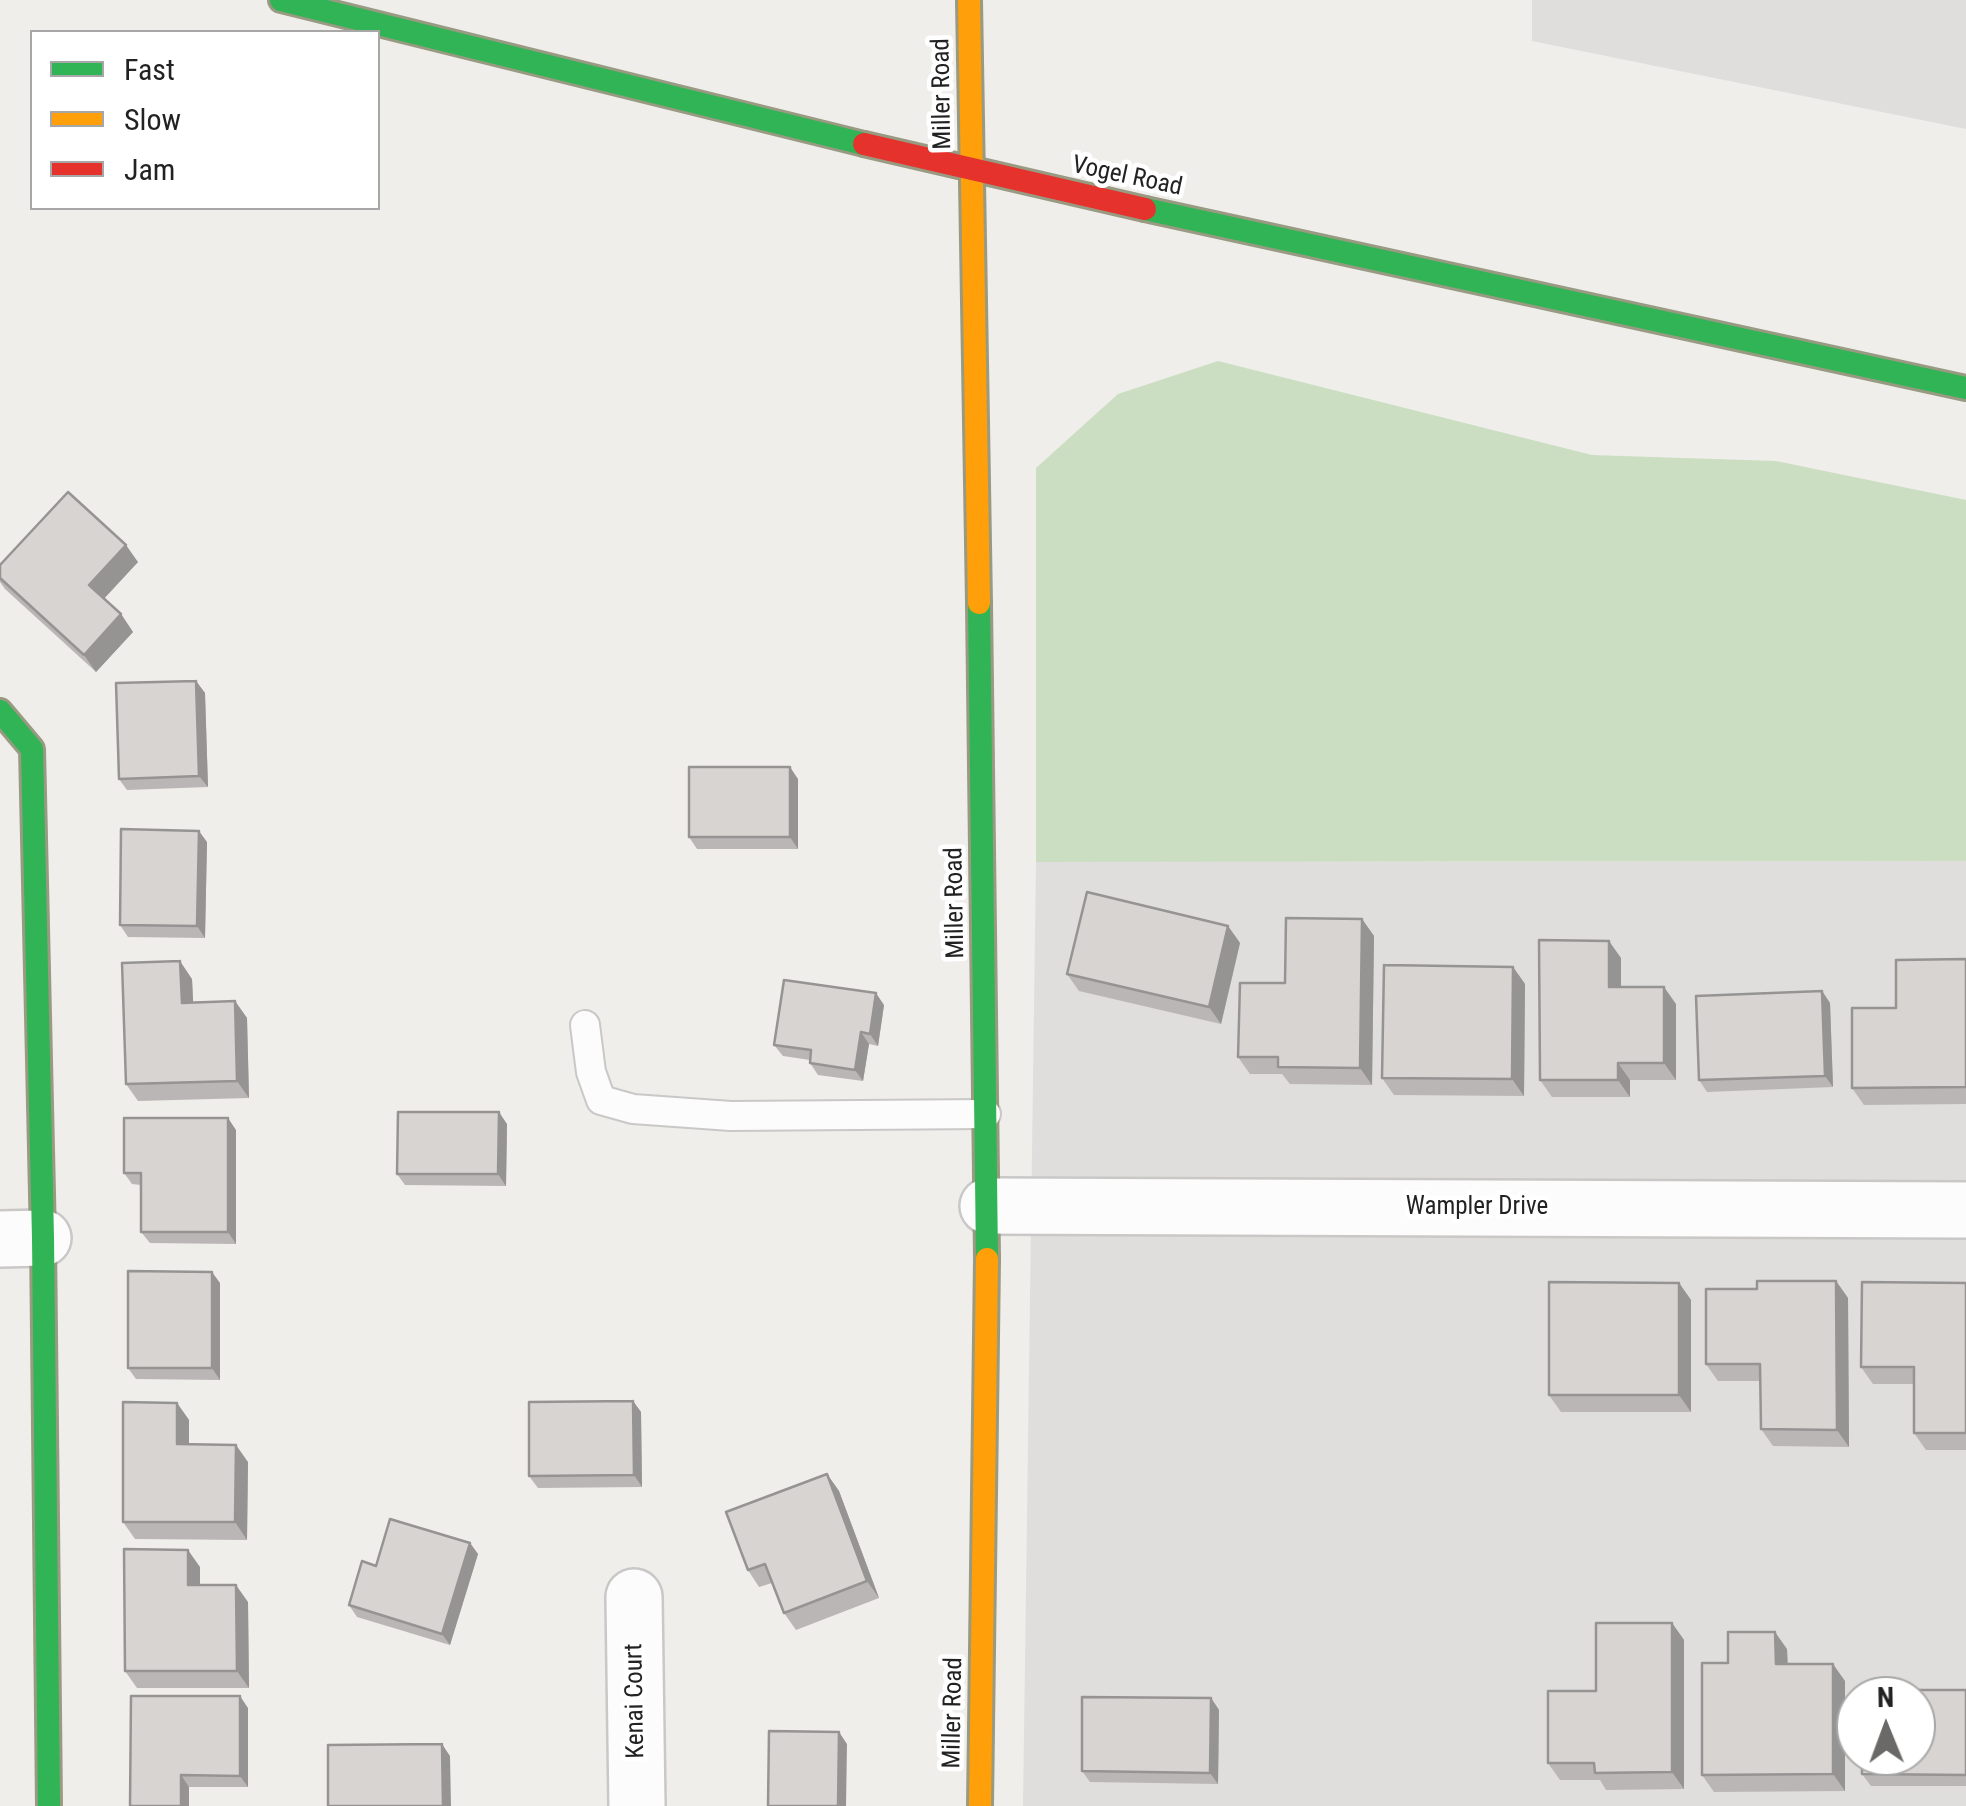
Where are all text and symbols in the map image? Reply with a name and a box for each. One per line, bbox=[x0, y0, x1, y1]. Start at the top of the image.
legend bbox=[30, 30, 380, 210]
street label: Miller Road bbox=[927, 38, 959, 150]
text: Fast bbox=[124, 52, 175, 87]
text: Slow bbox=[124, 102, 181, 137]
street label: Vogel Road bbox=[1069, 151, 1185, 203]
text: Jam bbox=[124, 152, 175, 187]
street label: Miller Road bbox=[940, 847, 972, 959]
street label: Wampler Drive bbox=[1406, 1193, 1548, 1223]
street label: Kenai Court bbox=[620, 1643, 652, 1759]
street label: Miller Road bbox=[938, 1657, 970, 1769]
north arrow bbox=[1836, 1676, 1936, 1776]
text: N bbox=[1877, 1681, 1894, 1714]

